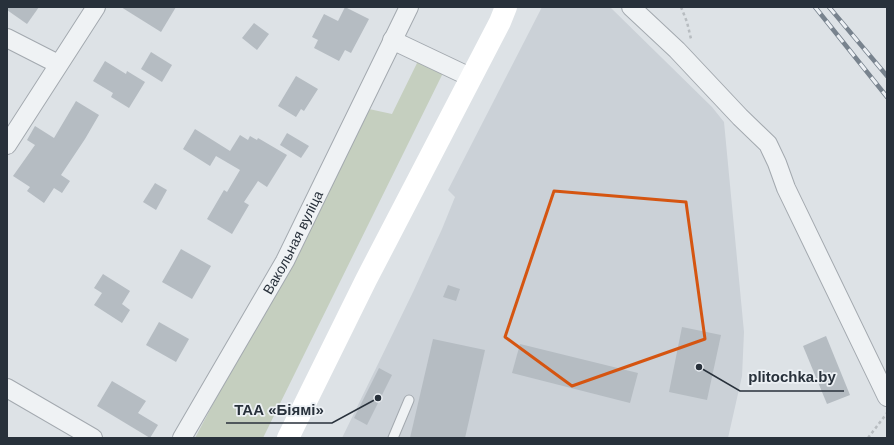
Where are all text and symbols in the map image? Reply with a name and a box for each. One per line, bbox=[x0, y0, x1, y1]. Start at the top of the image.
street label: Вакольная вуліца bbox=[259, 188, 326, 297]
callout: plitochka.by bbox=[740, 364, 844, 391]
text: plitochka.by bbox=[748, 368, 836, 385]
callout: ТАА «Біямі» bbox=[226, 396, 332, 423]
text: ТАА «Біямі» bbox=[234, 401, 324, 418]

